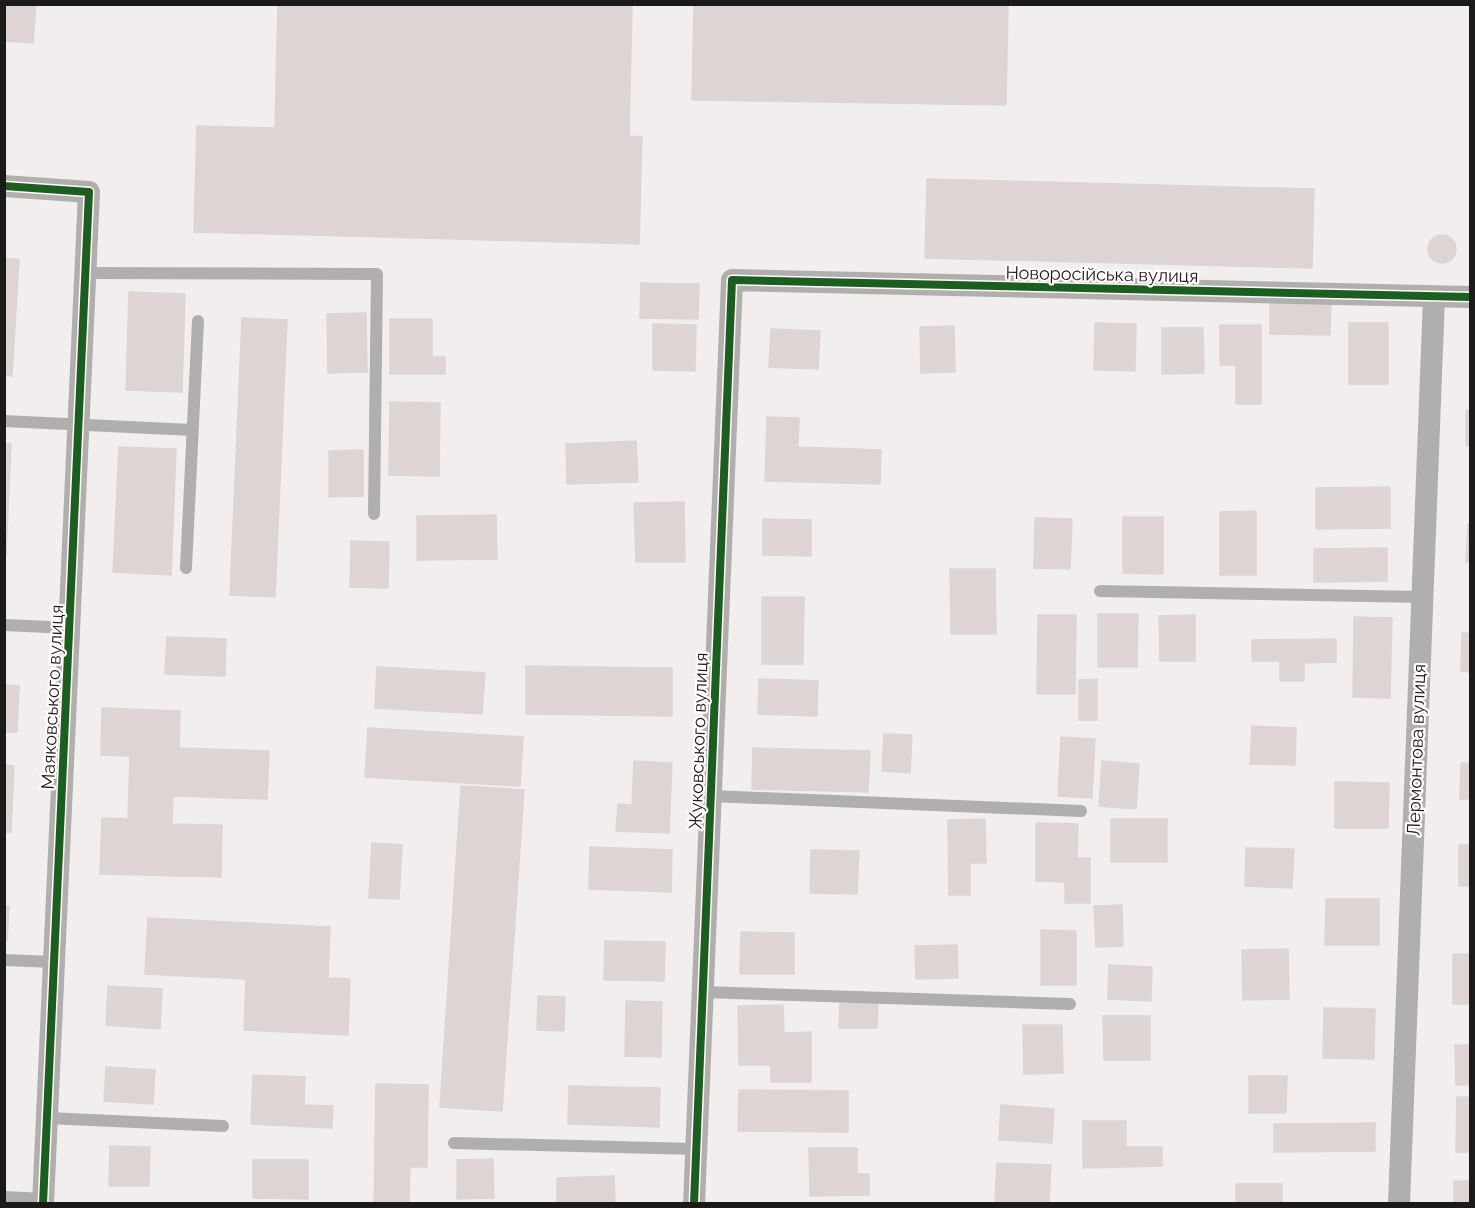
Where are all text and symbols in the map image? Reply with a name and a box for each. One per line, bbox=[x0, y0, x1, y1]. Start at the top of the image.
street label: Новоросійська вулиця bbox=[1005, 262, 1199, 286]
street label: Маяковського вулиця bbox=[37, 604, 67, 790]
street label: Жуковського вулиця bbox=[684, 652, 712, 830]
street label: Лермонтова вулиця bbox=[1403, 664, 1429, 836]

